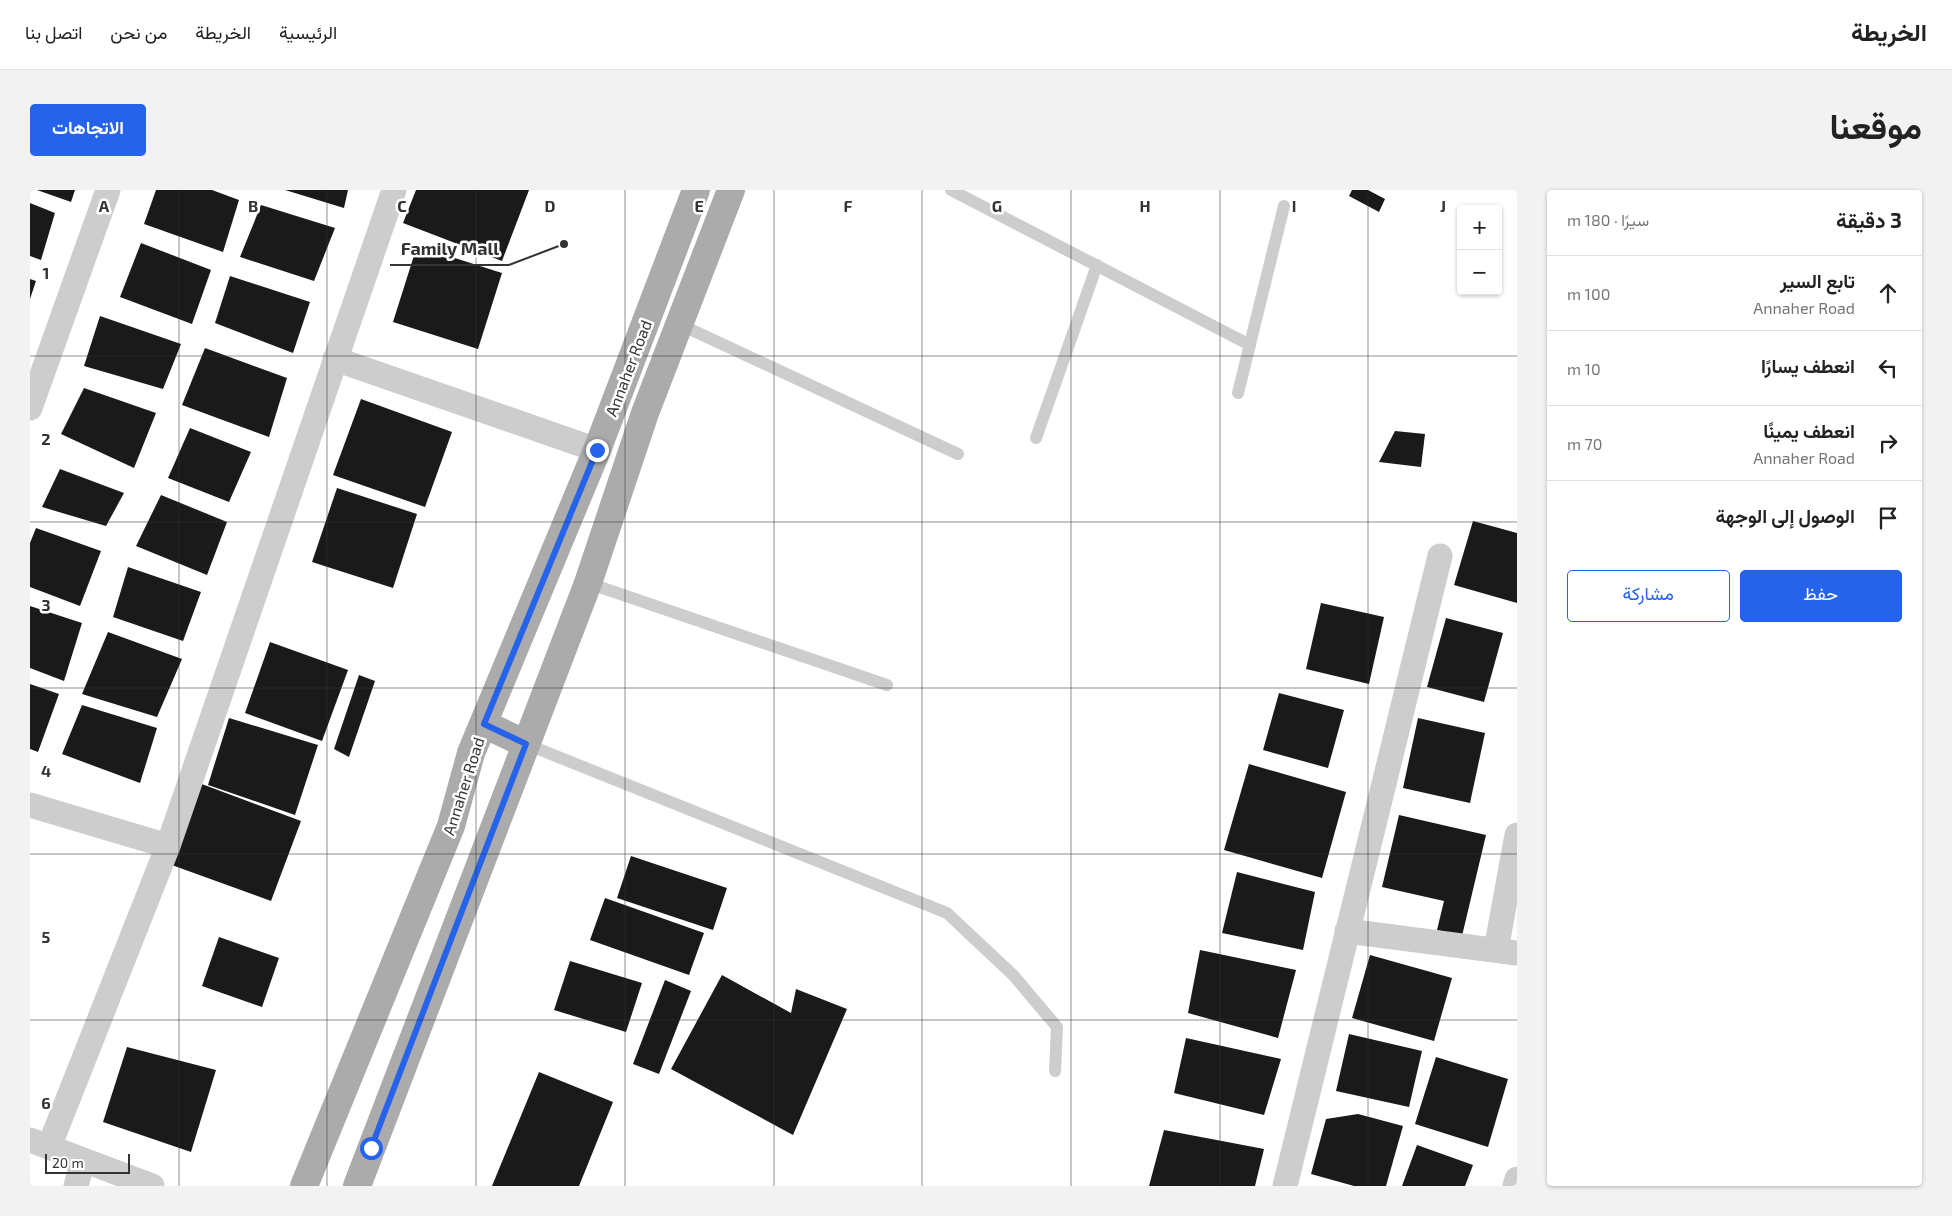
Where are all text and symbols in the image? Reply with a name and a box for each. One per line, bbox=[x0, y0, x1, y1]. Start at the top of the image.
text: الخريطة bbox=[1851, 17, 1927, 46]
text: اتصل بنا bbox=[25, 21, 82, 43]
text: من نحن bbox=[110, 21, 167, 43]
text: الخريطة bbox=[195, 21, 251, 43]
text: الرئيسية bbox=[279, 21, 337, 43]
button: الاتجاهات bbox=[30, 104, 146, 156]
text: موقعنا bbox=[1829, 104, 1922, 146]
text: A bbox=[99, 196, 110, 215]
text: B bbox=[248, 196, 258, 215]
text: C bbox=[397, 196, 407, 215]
text: D bbox=[545, 196, 556, 215]
text: E bbox=[694, 196, 704, 215]
text: F bbox=[844, 196, 853, 215]
text: G bbox=[992, 196, 1002, 215]
text: H bbox=[1139, 196, 1151, 215]
text: I bbox=[1292, 196, 1296, 215]
text: J bbox=[1440, 196, 1446, 215]
map controls bbox=[1457, 205, 1502, 295]
button: + bbox=[1457, 205, 1502, 250]
text: 3 دقيقة bbox=[1836, 207, 1902, 232]
text: سيرًا · 180 m bbox=[1567, 210, 1649, 229]
callout: Family Mall bbox=[390, 232, 509, 265]
text: Family Mall bbox=[401, 237, 499, 259]
button: − bbox=[1457, 250, 1502, 295]
text: 1 bbox=[43, 263, 49, 282]
text: تابع السير bbox=[1780, 269, 1855, 292]
icon: ahead bbox=[1874, 279, 1902, 307]
text: 100 m bbox=[1567, 284, 1610, 303]
text: Annaher Road bbox=[1753, 298, 1855, 317]
street label: Annaher Road bbox=[601, 317, 655, 419]
text: انعطف يسارًا bbox=[1761, 354, 1855, 377]
icon: left bbox=[1874, 354, 1902, 382]
text: 10 m bbox=[1567, 359, 1601, 378]
text: انعطف يمينًا bbox=[1763, 419, 1855, 442]
text: 2 bbox=[41, 429, 51, 448]
icon: right bbox=[1874, 429, 1902, 457]
text: 70 m bbox=[1567, 434, 1602, 453]
route end bbox=[586, 439, 609, 462]
text: Annaher Road bbox=[1753, 448, 1855, 467]
text: الوصول إلى الوجهة bbox=[1715, 504, 1855, 527]
icon: arrive bbox=[1874, 504, 1902, 532]
button: مشاركة bbox=[1567, 570, 1730, 622]
button: حفظ bbox=[1740, 570, 1902, 622]
text: 3 bbox=[41, 595, 51, 614]
street label: Annaher Road bbox=[438, 735, 488, 837]
text: 4 bbox=[41, 761, 51, 780]
text: 5 bbox=[42, 927, 51, 946]
text: 6 bbox=[41, 1093, 51, 1112]
route start bbox=[360, 1137, 383, 1160]
scale bar bbox=[45, 1151, 130, 1174]
text: 20 m bbox=[52, 1154, 84, 1171]

